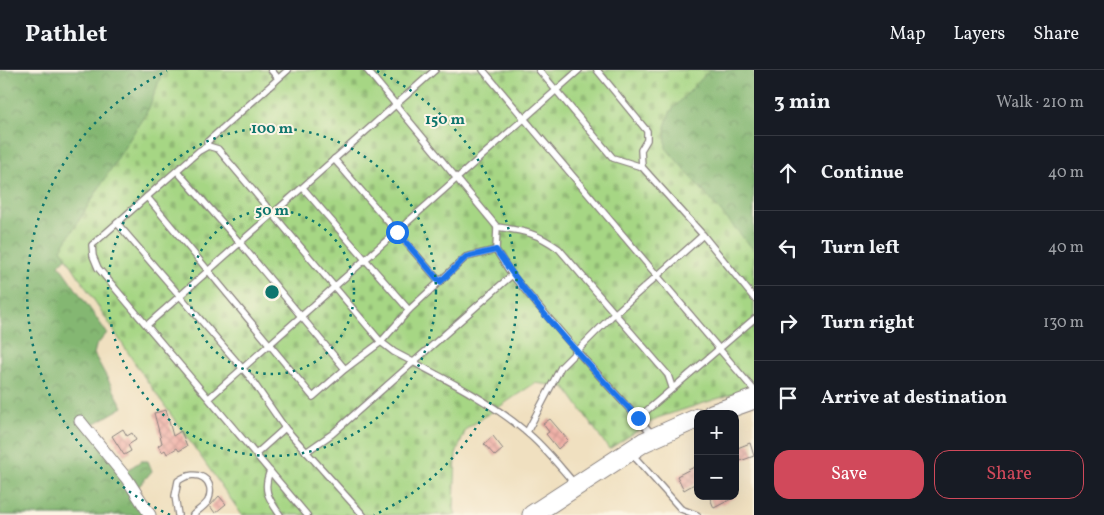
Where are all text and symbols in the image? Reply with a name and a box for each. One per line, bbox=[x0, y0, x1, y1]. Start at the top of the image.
text: Pathlet bbox=[25, 18, 107, 52]
text: Map bbox=[889, 22, 925, 47]
text: Layers bbox=[953, 22, 1005, 47]
text: Share bbox=[1033, 22, 1079, 47]
text: 3 min bbox=[774, 88, 830, 117]
text: Walk · 210 m bbox=[996, 92, 1084, 114]
text: 150 m bbox=[425, 110, 465, 131]
text: 100 m bbox=[251, 119, 294, 140]
icon: ahead bbox=[774, 159, 802, 187]
text: Continue bbox=[821, 160, 904, 186]
text: 40 m bbox=[1048, 162, 1084, 184]
text: 50 m bbox=[255, 201, 289, 222]
route start bbox=[386, 221, 409, 244]
icon: left bbox=[774, 234, 802, 262]
text: Turn left bbox=[821, 235, 900, 261]
text: 40 m bbox=[1048, 237, 1084, 259]
centre of rings bbox=[263, 283, 281, 301]
icon: right bbox=[774, 309, 802, 337]
text: Turn right bbox=[821, 310, 914, 336]
text: 130 m bbox=[1043, 312, 1084, 334]
icon: arrive bbox=[774, 384, 802, 412]
text: Arrive at destination bbox=[821, 385, 1007, 411]
route end bbox=[627, 407, 650, 430]
map controls bbox=[694, 410, 739, 500]
button: + bbox=[694, 410, 739, 455]
button: Save bbox=[774, 450, 924, 499]
button: Share bbox=[934, 450, 1084, 499]
button: − bbox=[694, 455, 739, 500]

